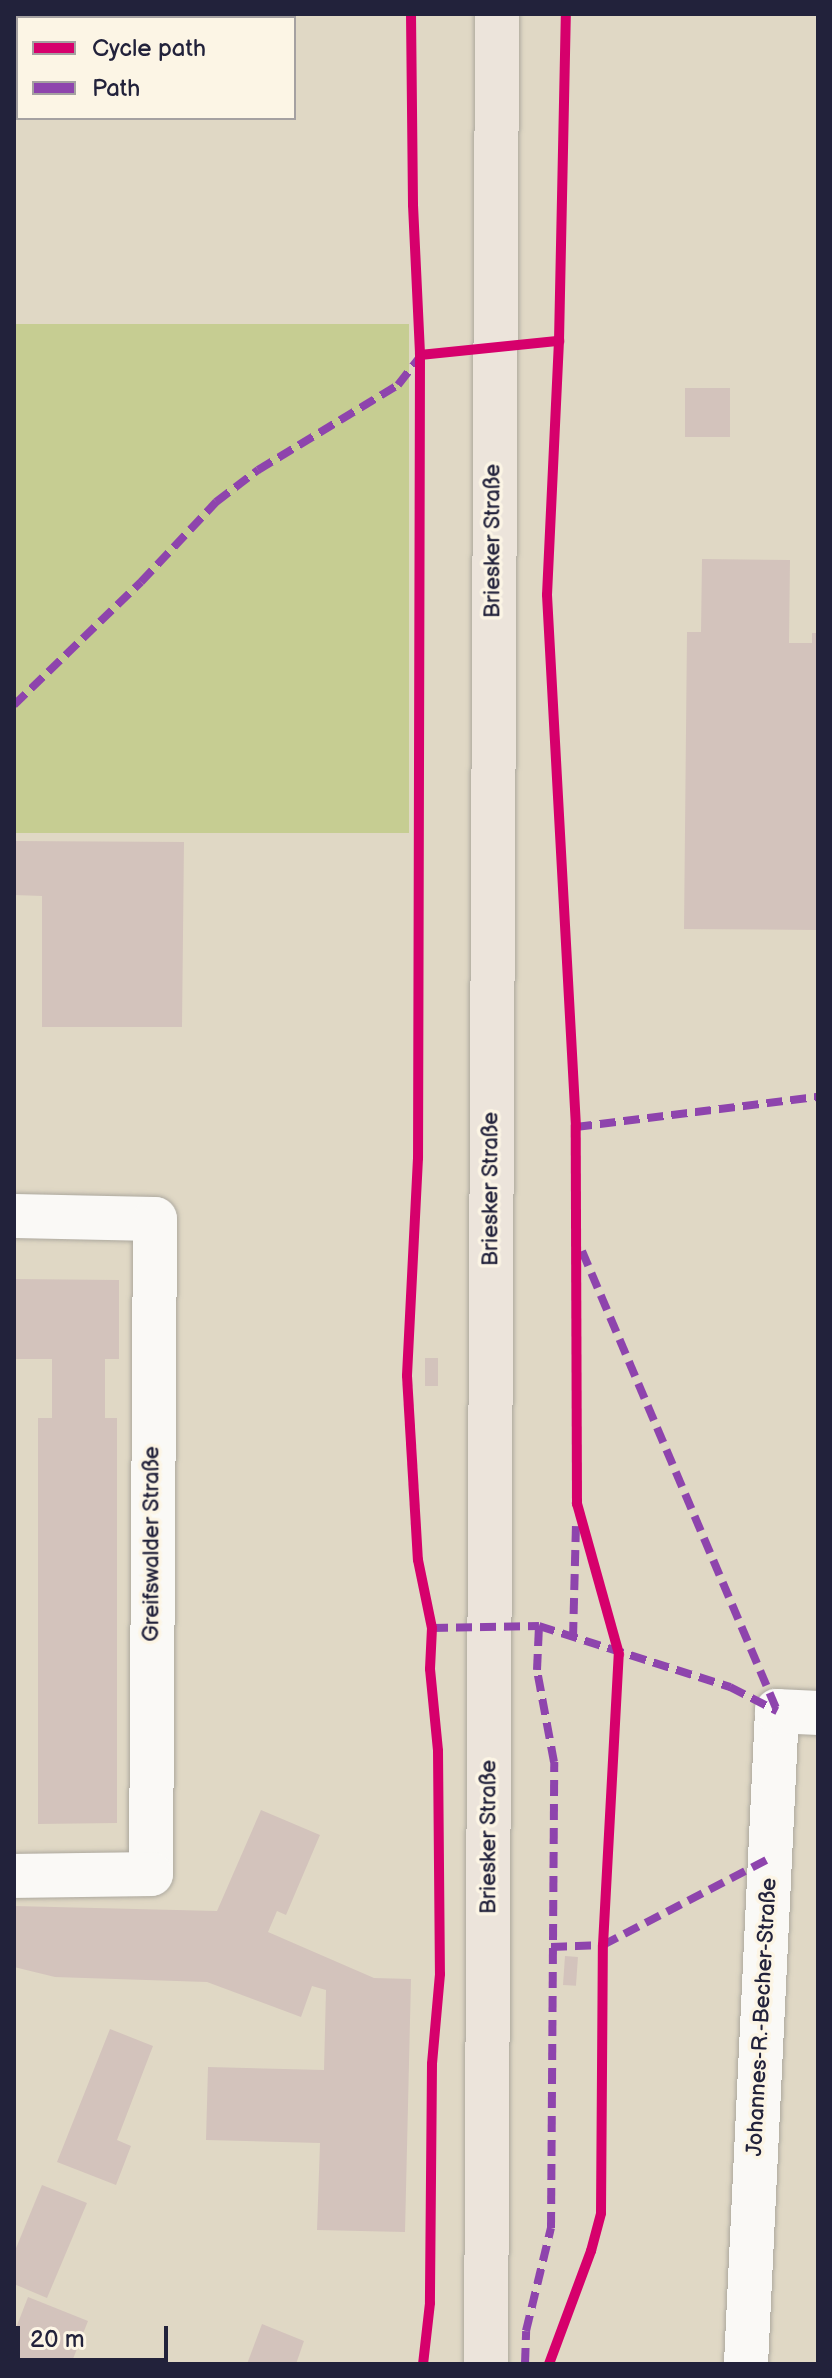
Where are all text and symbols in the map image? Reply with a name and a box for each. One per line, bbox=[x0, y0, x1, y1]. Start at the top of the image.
legend bbox=[16, 16, 296, 120]
text: Cycle path bbox=[92, 34, 206, 63]
text: Path bbox=[92, 74, 140, 103]
street label: Briesker Straße bbox=[480, 464, 506, 618]
street label: Briesker Straße bbox=[478, 1112, 504, 1266]
street label: Greifswalder Straße bbox=[139, 1446, 165, 1642]
street label: Briesker Straße bbox=[476, 1760, 502, 1914]
street label: Johannes-R.-Becher-Straße bbox=[742, 1877, 782, 2157]
scale bar bbox=[20, 2310, 172, 2360]
text: 20 m bbox=[30, 2325, 85, 2354]

